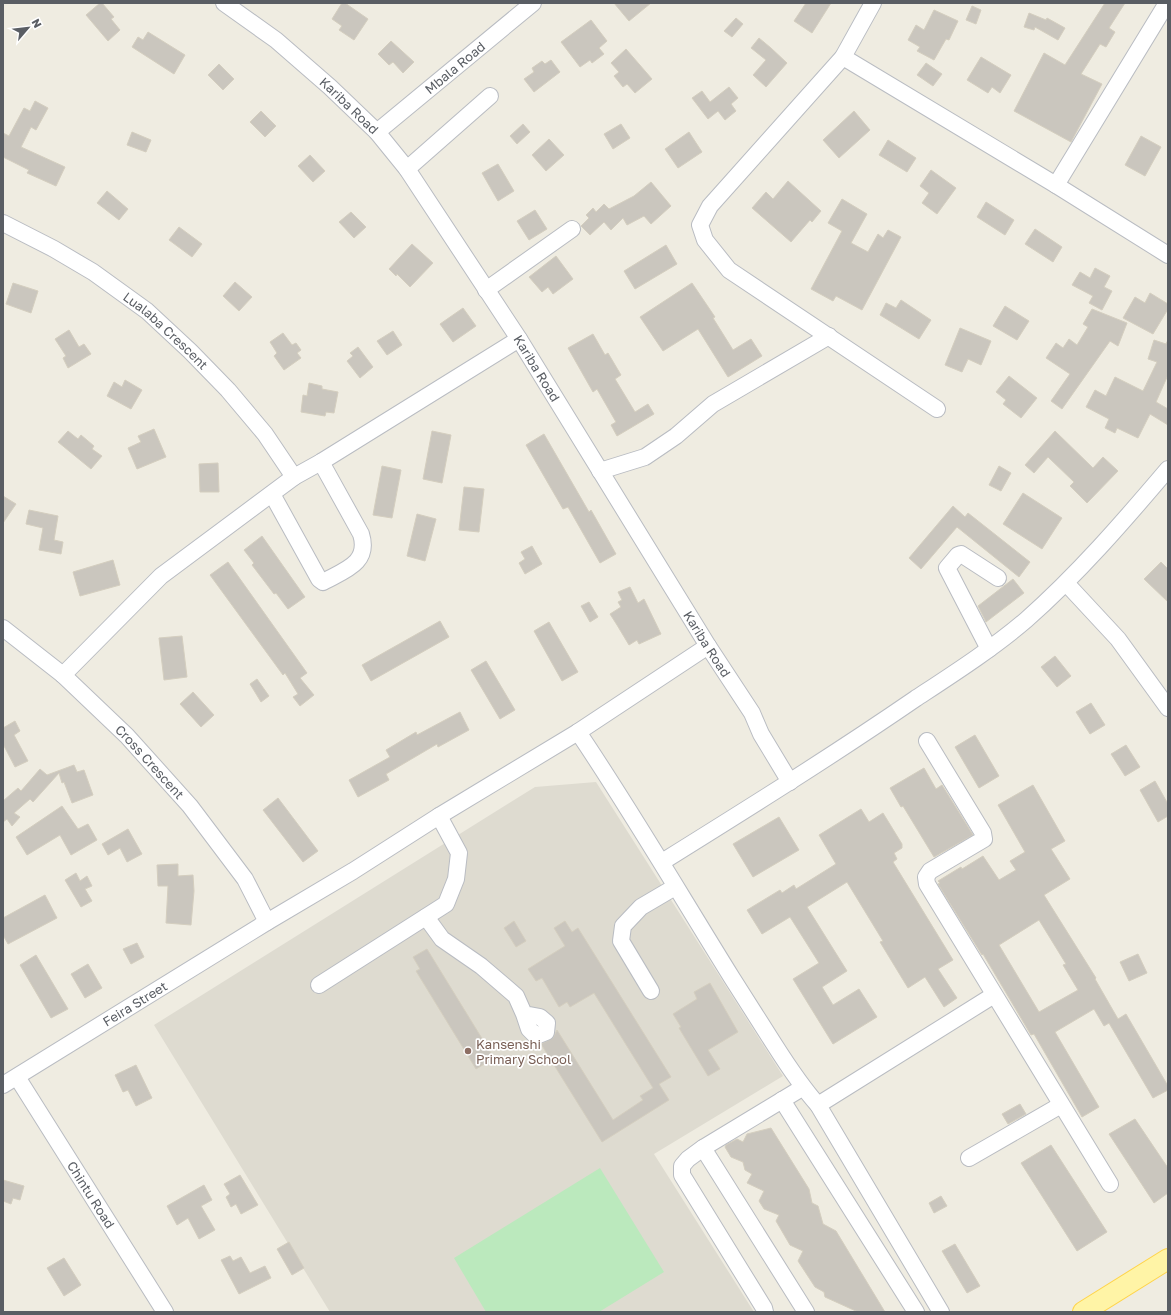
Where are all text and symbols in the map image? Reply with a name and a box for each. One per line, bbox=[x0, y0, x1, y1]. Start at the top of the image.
north arrow bbox=[8, 8, 48, 48]
text: N bbox=[30, 16, 45, 30]
street label: Mbala Road bbox=[422, 38, 488, 97]
street label: Kariba Road bbox=[316, 74, 382, 137]
street label: Lualaba Crescent bbox=[120, 288, 211, 373]
street label: Kariba Road bbox=[510, 332, 564, 404]
street label: Kariba Road bbox=[680, 608, 734, 680]
street label: Cross Crescent bbox=[112, 721, 188, 802]
street label: Feira Street bbox=[100, 978, 170, 1029]
place label: Kansenshi Primary School bbox=[476, 1036, 571, 1067]
marker: Kansenshi Primary School bbox=[463, 1046, 473, 1056]
street label: Chintu Road bbox=[64, 1158, 118, 1231]

